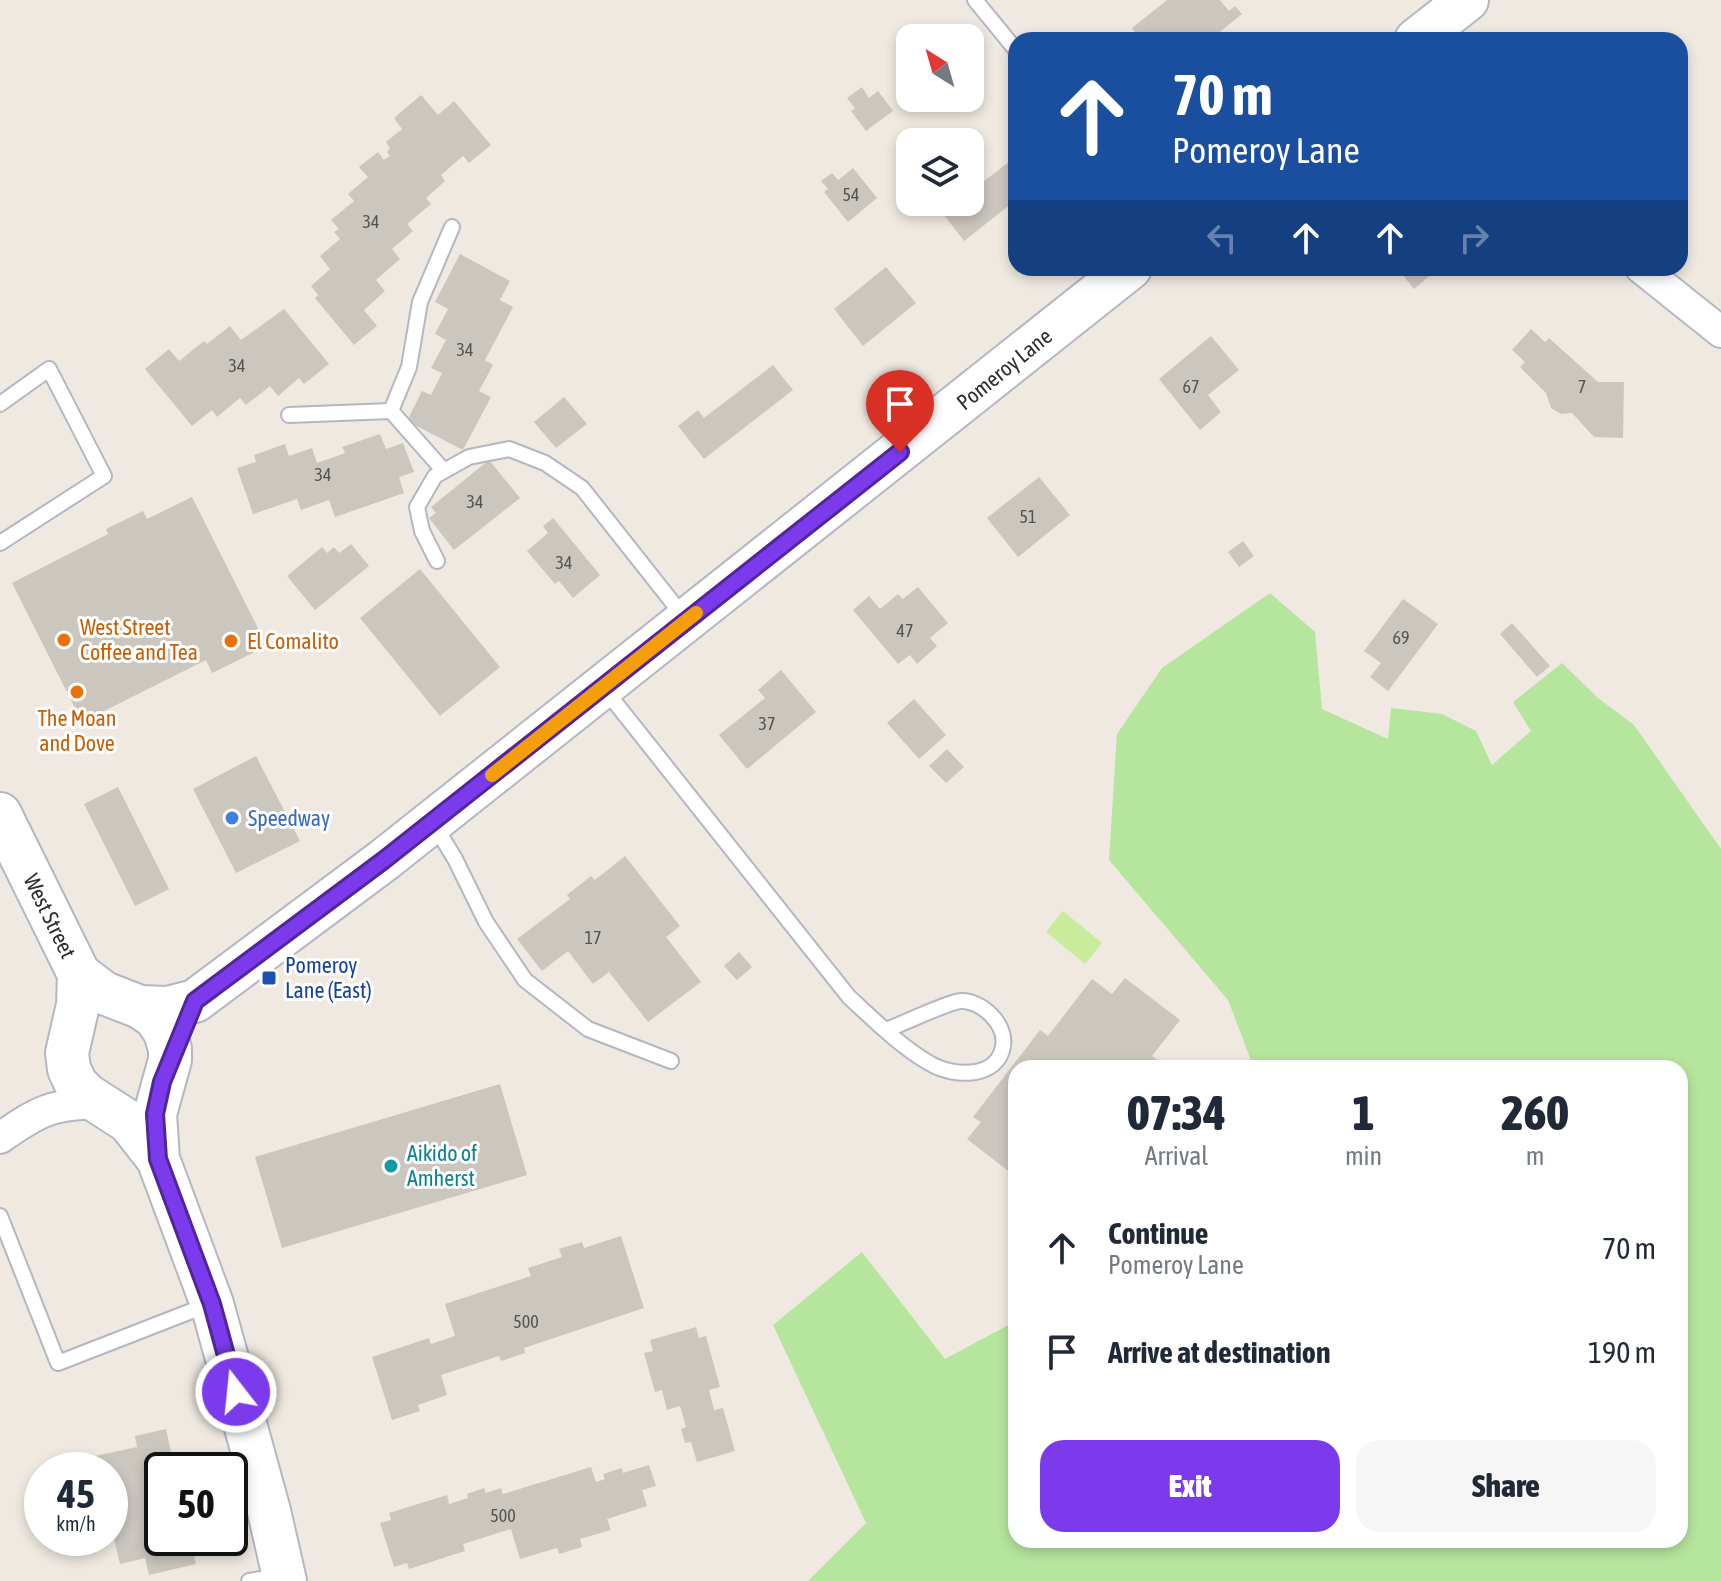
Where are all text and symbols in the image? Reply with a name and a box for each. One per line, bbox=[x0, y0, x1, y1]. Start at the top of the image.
north arrow bbox=[896, 24, 984, 112]
map controls bbox=[896, 24, 984, 216]
text: 70 m bbox=[1172, 63, 1273, 127]
icon: ahead bbox=[1040, 64, 1144, 168]
button: layers bbox=[896, 128, 984, 216]
text: Pomeroy Lane bbox=[1172, 129, 1360, 171]
house number: 54 bbox=[843, 184, 859, 205]
house number: 34 bbox=[363, 211, 379, 232]
icon: left bbox=[1200, 216, 1244, 260]
icon: ahead bbox=[1284, 216, 1328, 260]
icon: ahead bbox=[1368, 216, 1412, 260]
icon: right bbox=[1452, 216, 1496, 260]
street label: Pomeroy Lane bbox=[951, 323, 1057, 415]
house number: 34 bbox=[457, 339, 473, 360]
house number: 34 bbox=[229, 355, 245, 376]
pin bbox=[866, 370, 934, 452]
house number: 67 bbox=[1183, 376, 1199, 397]
house number: 7 bbox=[1578, 376, 1586, 397]
icon: arrive bbox=[878, 382, 922, 426]
house number: 34 bbox=[315, 464, 331, 485]
house number: 34 bbox=[467, 491, 483, 512]
house number: 51 bbox=[1020, 506, 1036, 527]
house number: 34 bbox=[556, 552, 572, 573]
place label: West Street Coffee and Tea bbox=[80, 614, 198, 665]
house number: 47 bbox=[897, 620, 913, 641]
house number: 69 bbox=[1393, 627, 1409, 648]
place label: El Comalito bbox=[247, 628, 339, 654]
marker: West Street Coffee and Tea bbox=[55, 631, 73, 649]
marker: El Comalito bbox=[222, 632, 240, 650]
marker: The Moan and Dove bbox=[68, 683, 86, 701]
place label: The Moan and Dove bbox=[38, 705, 116, 756]
house number: 37 bbox=[759, 713, 775, 734]
place label: Speedway bbox=[248, 805, 330, 831]
marker: Speedway bbox=[223, 809, 241, 827]
street label: West Street bbox=[18, 870, 82, 962]
house number: 17 bbox=[585, 927, 601, 948]
place label: Pomeroy Lane (East) bbox=[285, 952, 372, 1003]
marker: Pomeroy Lane (East) bbox=[260, 969, 278, 987]
text: 07:34 bbox=[1127, 1085, 1226, 1140]
text: 1 bbox=[1352, 1085, 1375, 1140]
text: 260 bbox=[1501, 1085, 1569, 1140]
place label: Aikido of Amherst bbox=[407, 1140, 477, 1191]
text: Arrival bbox=[1145, 1141, 1208, 1171]
text: min bbox=[1345, 1141, 1382, 1171]
text: m bbox=[1526, 1141, 1544, 1171]
marker: Aikido of Amherst bbox=[382, 1157, 400, 1175]
text: Continue bbox=[1108, 1216, 1208, 1250]
icon: ahead bbox=[1040, 1226, 1084, 1270]
text: 70 m bbox=[1602, 1231, 1656, 1265]
text: Pomeroy Lane bbox=[1108, 1250, 1244, 1280]
house number: 500 bbox=[513, 1311, 539, 1332]
icon: arrive bbox=[1040, 1330, 1084, 1374]
text: Arrive at destination bbox=[1108, 1335, 1330, 1369]
text: 190 m bbox=[1588, 1335, 1656, 1369]
position arrow bbox=[194, 1350, 278, 1434]
button: Exit bbox=[1040, 1440, 1340, 1532]
button: Share bbox=[1356, 1440, 1656, 1532]
speed limit sign: 50 bbox=[144, 1452, 248, 1556]
text: 45 bbox=[57, 1471, 95, 1516]
house number: 500 bbox=[490, 1505, 516, 1526]
text: km/h bbox=[56, 1512, 96, 1535]

